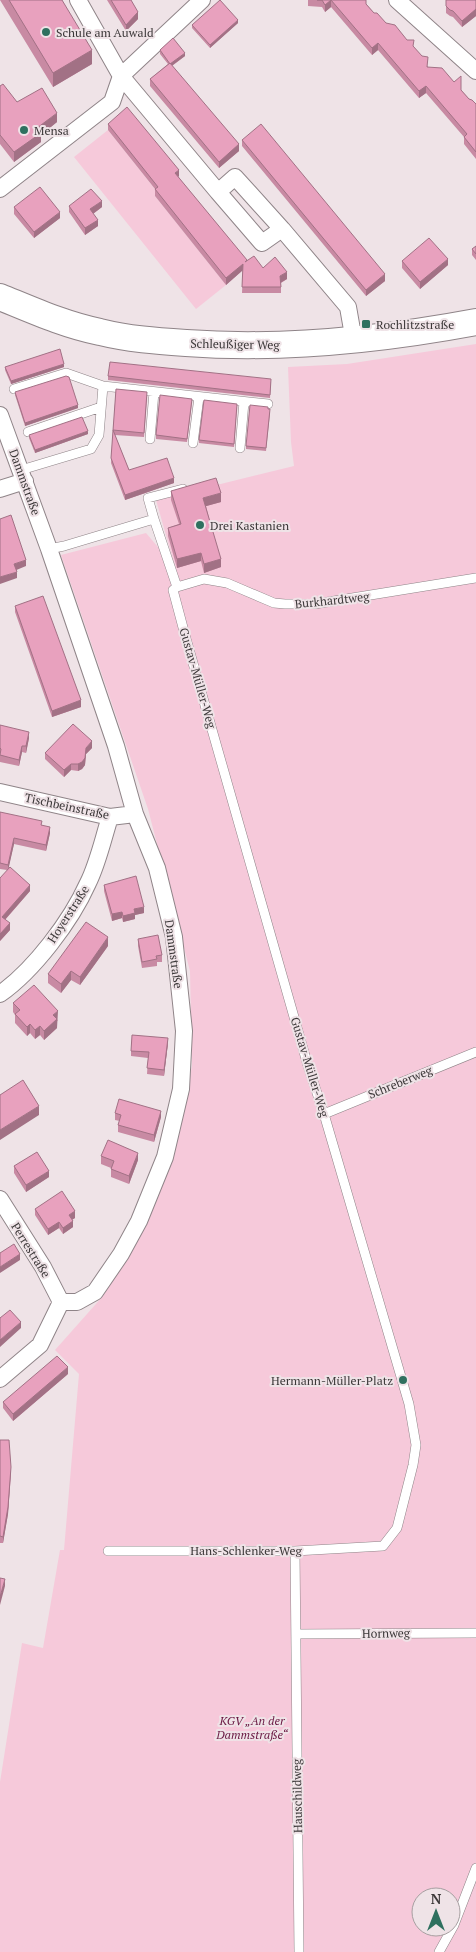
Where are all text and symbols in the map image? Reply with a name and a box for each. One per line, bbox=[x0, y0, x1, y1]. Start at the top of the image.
place label: Schule am Auwald bbox=[56, 25, 154, 40]
marker: Schule am Auwald bbox=[40, 26, 52, 38]
place label: Mensa bbox=[34, 123, 69, 138]
marker: Mensa bbox=[18, 124, 30, 136]
place label: Rochlitzstraße bbox=[376, 317, 454, 332]
marker: Rochlitzstraße bbox=[360, 318, 372, 330]
street label: Schleußiger Weg bbox=[190, 336, 281, 352]
street label: Dammstraße bbox=[6, 447, 44, 517]
place label: Drei Kastanien bbox=[210, 518, 289, 533]
marker: Drei Kastanien bbox=[194, 519, 206, 531]
street label: Burkhardtweg bbox=[294, 589, 371, 611]
street label: Gustav-Müller-Weg bbox=[176, 626, 220, 731]
street label: Tischbeinstraße bbox=[23, 790, 111, 822]
street label: Hoyerstraße bbox=[44, 882, 92, 946]
street label: Dammstraße bbox=[162, 919, 186, 989]
street label: Gustav-Müller-Weg bbox=[288, 1015, 333, 1119]
street label: Schreberweg bbox=[366, 1062, 435, 1102]
street label: Perrestraße bbox=[8, 1220, 54, 1280]
place label: Hermann-Müller-Platz bbox=[271, 1373, 393, 1388]
marker: Hermann-Müller-Platz bbox=[397, 1374, 409, 1386]
street label: Hans-Schlenker-Weg bbox=[190, 1543, 302, 1558]
street label: Hornweg bbox=[362, 1625, 411, 1641]
park label: KGV „An der Dammstraße“ bbox=[215, 1713, 289, 1742]
street label: Hauschildweg bbox=[289, 1758, 305, 1833]
north arrow bbox=[411, 1887, 461, 1937]
text: N bbox=[431, 1889, 442, 1908]

